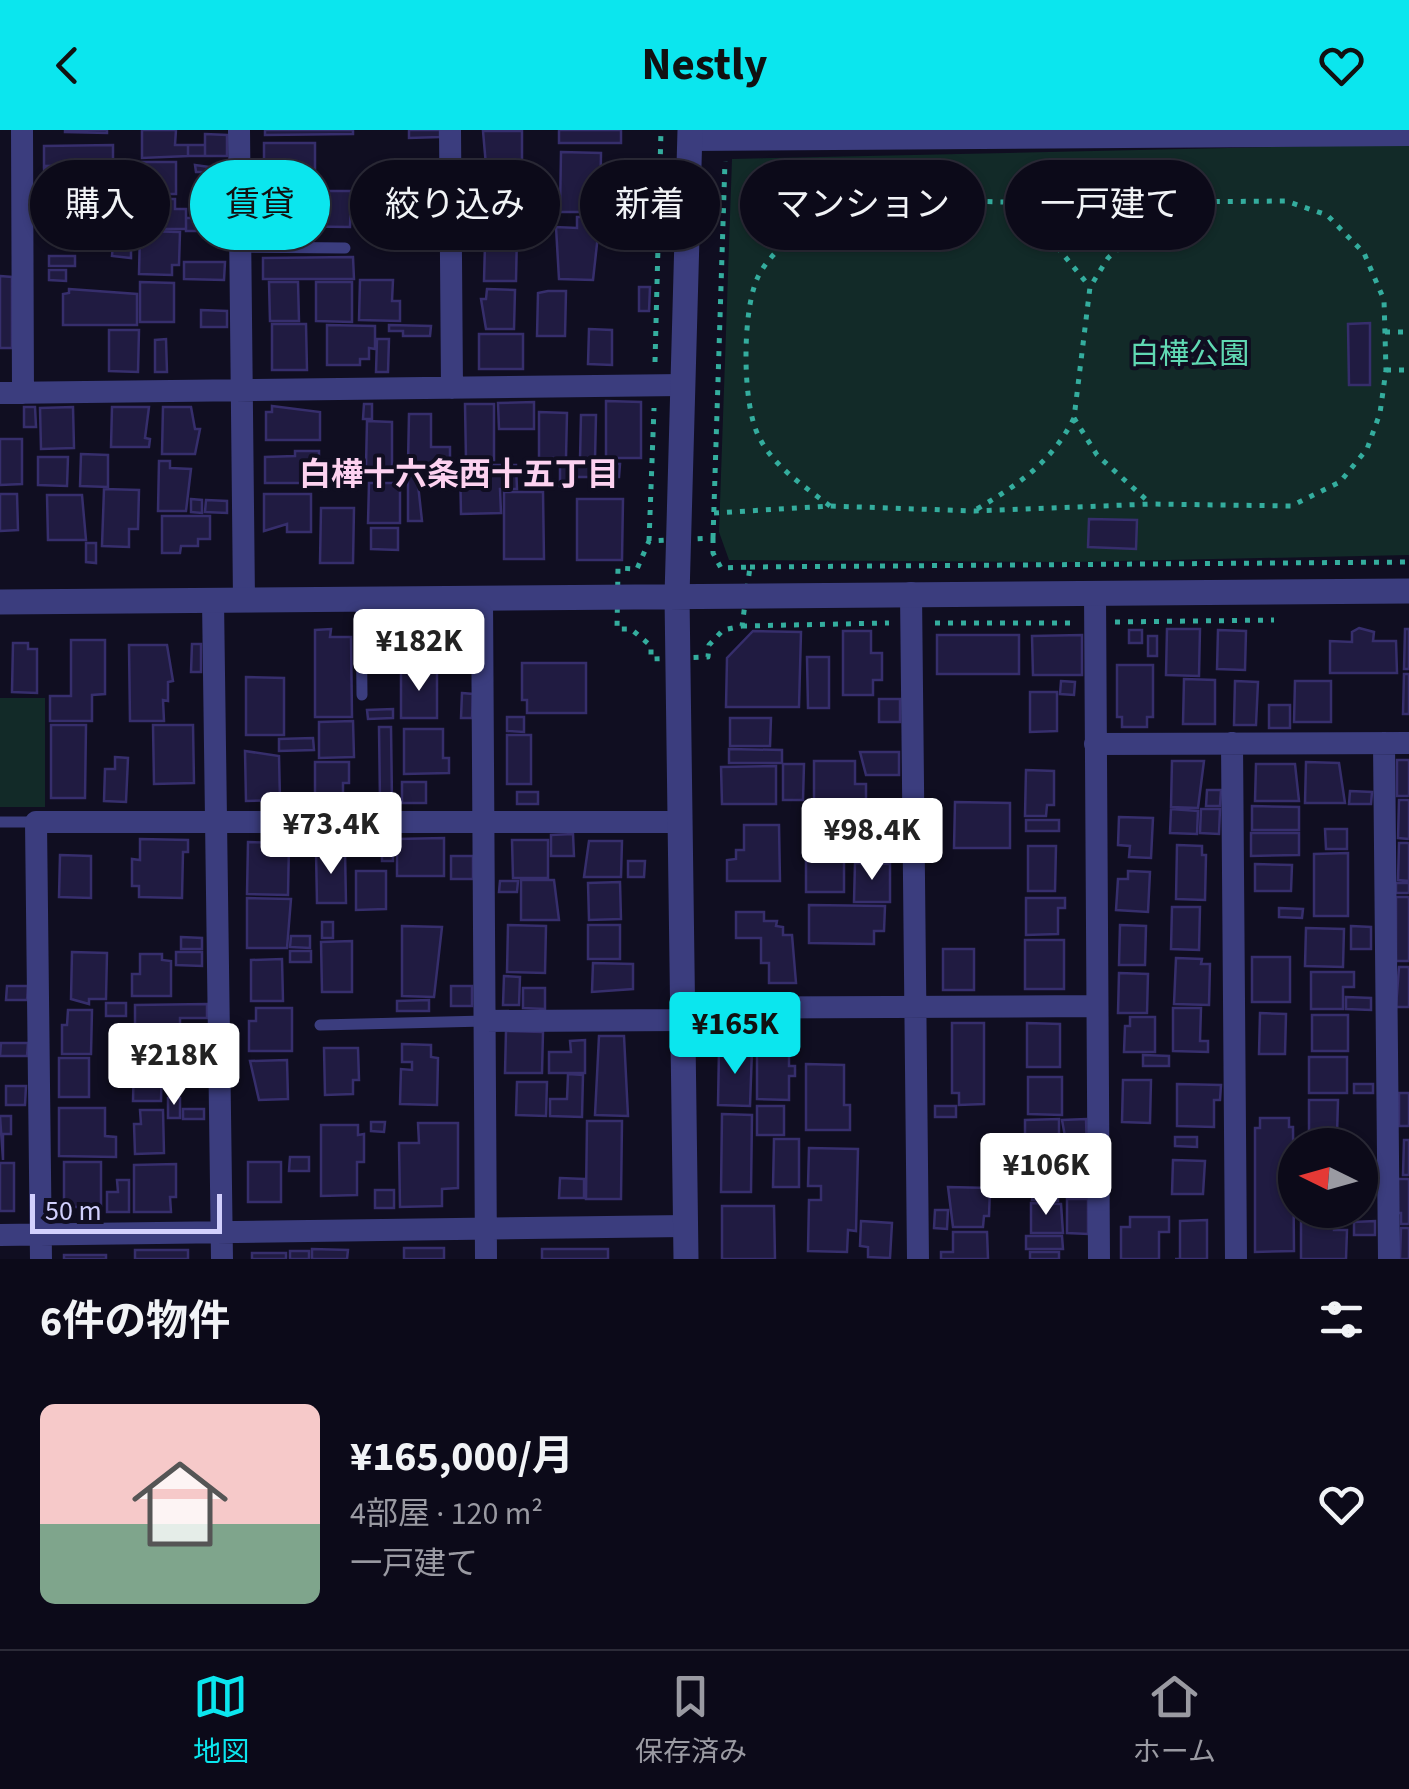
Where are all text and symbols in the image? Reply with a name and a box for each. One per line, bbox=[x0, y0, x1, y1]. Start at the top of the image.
text: Nestly bbox=[642, 33, 767, 97]
icon: back bbox=[40, 38, 95, 93]
icon: heart bbox=[1314, 38, 1369, 93]
chip: 購入 bbox=[30, 160, 170, 250]
chip: 賃貸 bbox=[190, 160, 330, 250]
chip: 絞り込み bbox=[350, 160, 560, 250]
chip: 新着 bbox=[580, 160, 720, 250]
chip: マンション bbox=[740, 160, 985, 250]
chip: 一戸建て bbox=[1005, 160, 1215, 250]
park label: 白樺公園 bbox=[1129, 333, 1249, 376]
district label: 白樺十六条西十五丁目 bbox=[299, 452, 619, 498]
pin: ¥182K bbox=[349, 609, 489, 694]
text: ¥182K bbox=[375, 618, 463, 664]
pin: ¥73.4K bbox=[250, 792, 412, 877]
pin: ¥98.4K bbox=[791, 798, 953, 883]
text: ¥73.4K bbox=[283, 801, 379, 847]
text: ¥98.4K bbox=[824, 807, 920, 853]
pin: ¥165K bbox=[665, 992, 805, 1077]
text: ¥165K bbox=[691, 1001, 779, 1047]
pin: ¥218K bbox=[104, 1023, 244, 1108]
text: ¥218K bbox=[130, 1032, 218, 1078]
north arrow bbox=[1278, 1128, 1378, 1228]
map controls bbox=[1278, 1128, 1378, 1228]
pin: ¥106K bbox=[976, 1133, 1116, 1218]
text: ¥106K bbox=[1002, 1142, 1090, 1188]
scale bar bbox=[30, 1189, 222, 1234]
text: 50 m bbox=[45, 1191, 102, 1231]
text: 6件の物件 bbox=[40, 1292, 230, 1352]
icon: filters bbox=[1314, 1292, 1369, 1347]
text: ¥165,000/月 bbox=[350, 1427, 574, 1487]
icon: home bbox=[120, 1444, 240, 1564]
icon: heart bbox=[1314, 1477, 1369, 1532]
text: 4部屋 · 120 m² bbox=[350, 1491, 543, 1537]
text: 一戸建て bbox=[350, 1541, 478, 1587]
tab: 地図 bbox=[193, 1669, 249, 1772]
tab: 保存済み bbox=[635, 1669, 747, 1772]
tab: ホーム bbox=[1133, 1669, 1216, 1772]

